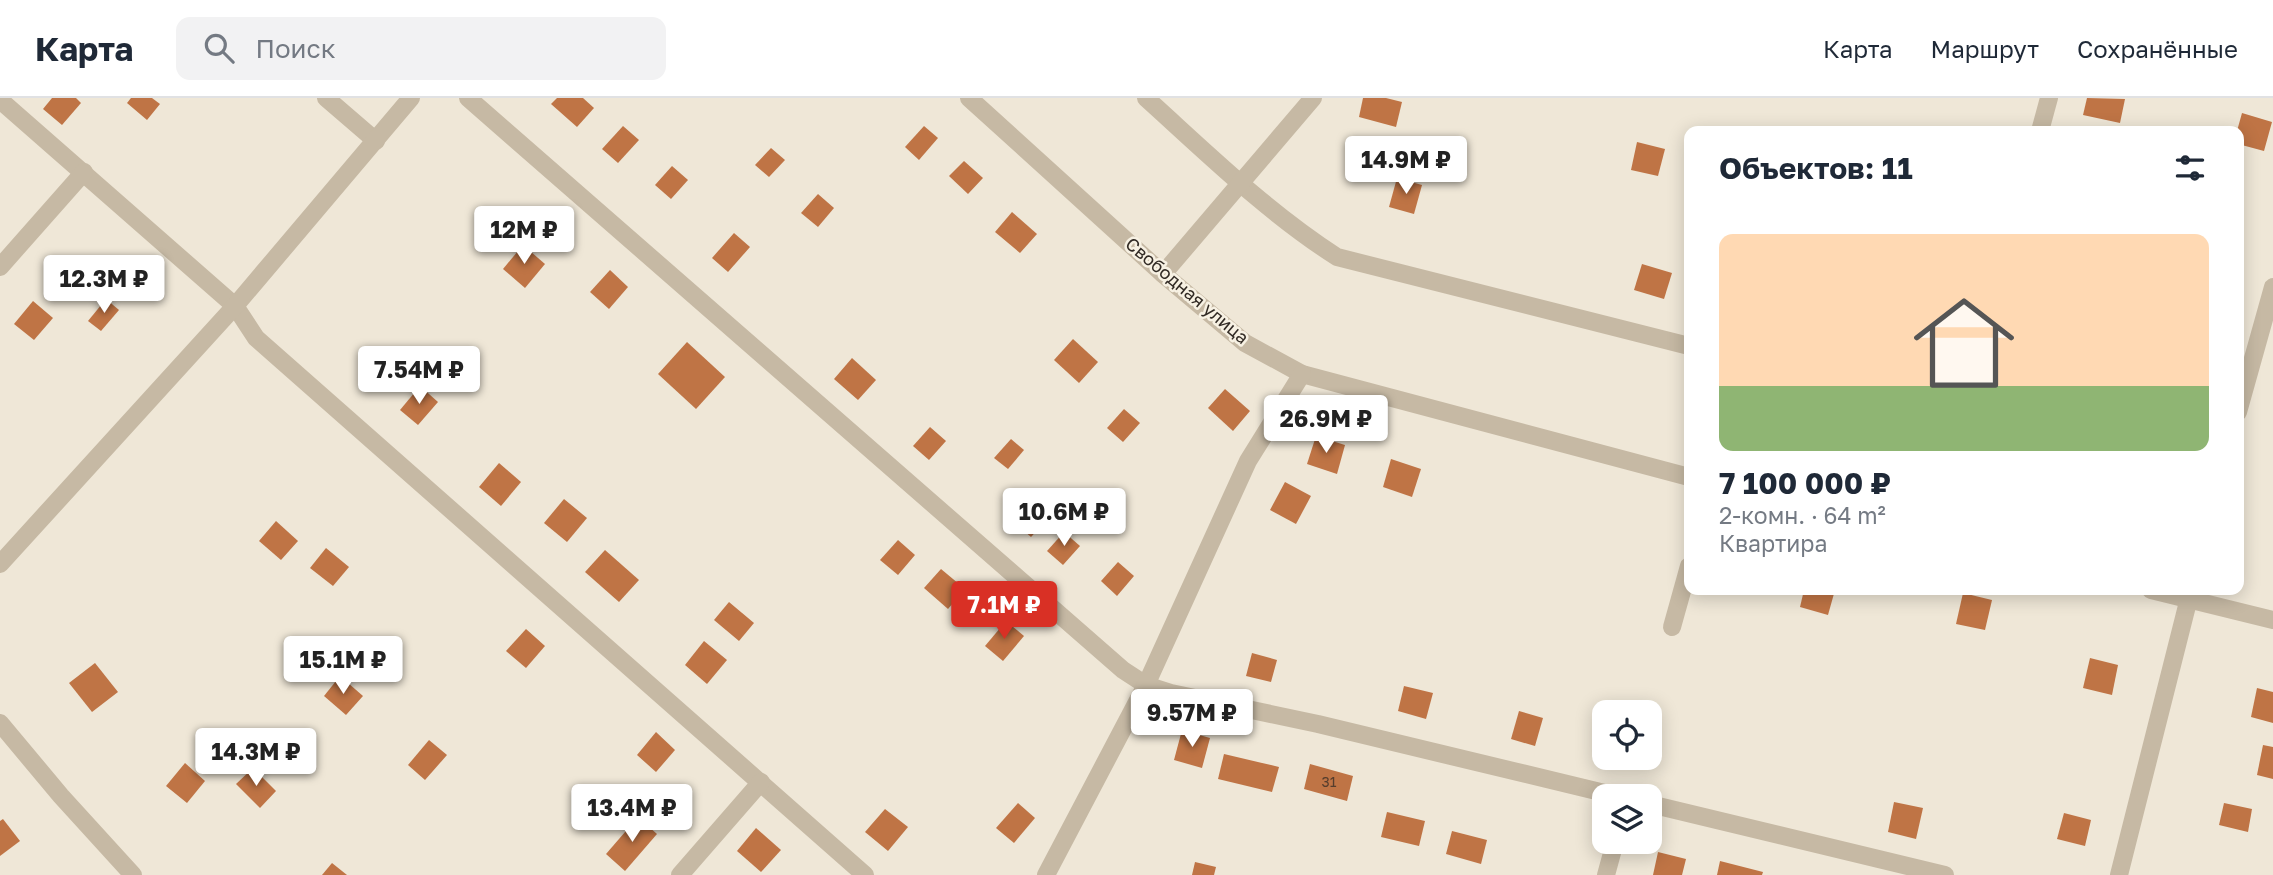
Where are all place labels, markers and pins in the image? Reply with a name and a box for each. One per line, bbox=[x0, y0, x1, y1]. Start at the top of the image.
pin: 14.9M ₽ bbox=[1341, 136, 1471, 196]
pin: 12M ₽ bbox=[475, 206, 573, 266]
pin: 12.3M ₽ bbox=[39, 256, 169, 315]
pin: 7.54M ₽ bbox=[354, 346, 484, 406]
pin: 26.9M ₽ bbox=[1261, 396, 1391, 455]
pin: 10.6M ₽ bbox=[999, 489, 1129, 548]
pin: 7.1M ₽ bbox=[947, 582, 1061, 641]
pin: 15.1M ₽ bbox=[278, 636, 408, 696]
pin: 9.57M ₽ bbox=[1127, 690, 1257, 749]
pin: 14.3M ₽ bbox=[191, 728, 321, 788]
pin: 13.4M ₽ bbox=[567, 784, 697, 844]

